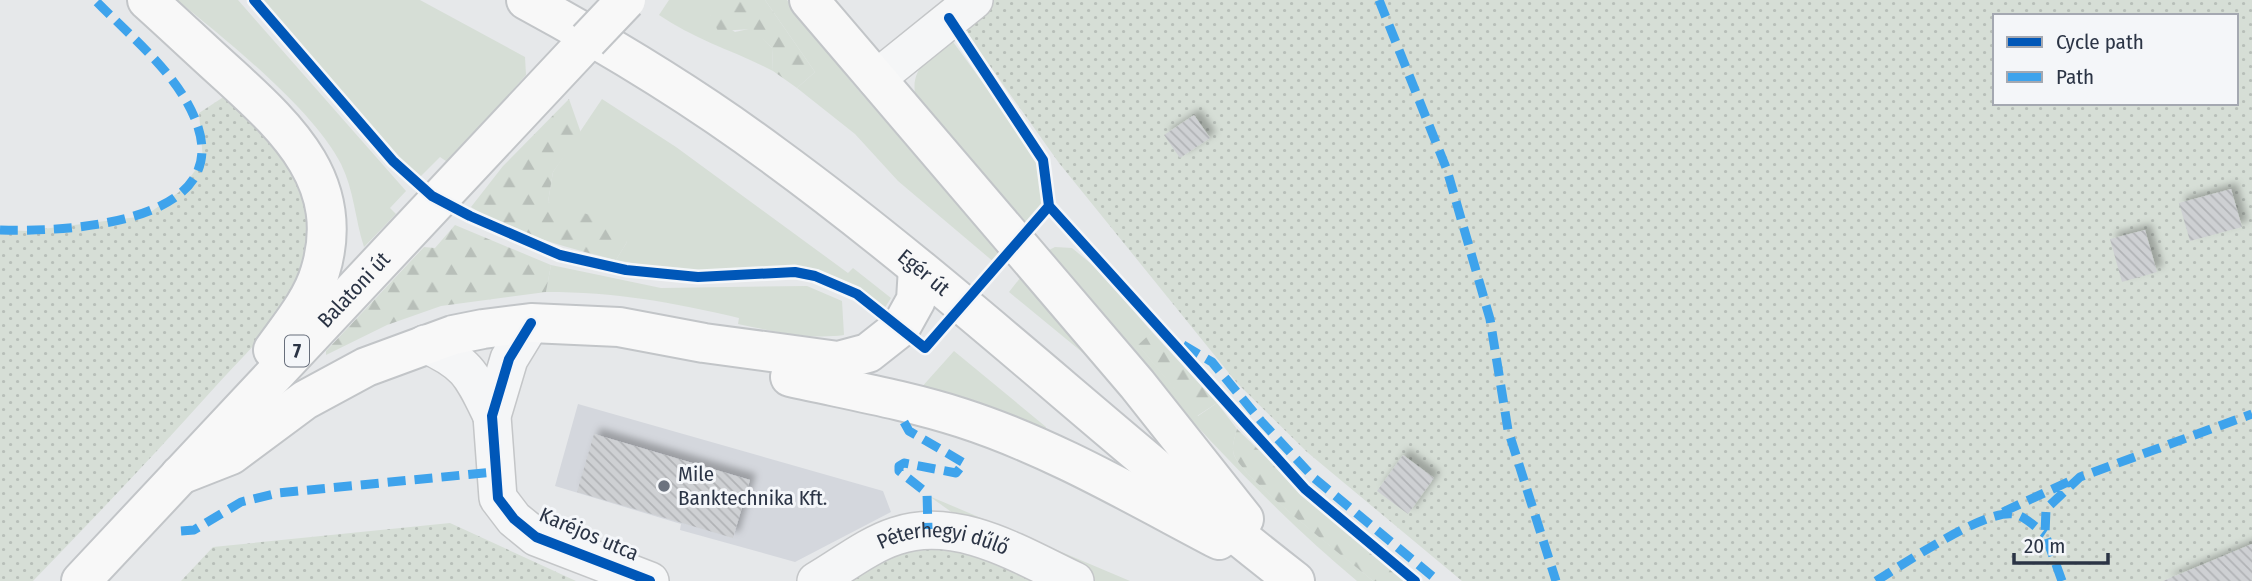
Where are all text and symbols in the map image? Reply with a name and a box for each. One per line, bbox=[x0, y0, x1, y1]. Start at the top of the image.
legend bbox=[1993, 14, 2238, 105]
text: Cycle path bbox=[2056, 29, 2144, 55]
text: Path bbox=[2056, 64, 2094, 90]
street label: Egér út bbox=[893, 244, 955, 301]
street label: Balatoni út bbox=[312, 247, 396, 333]
road number: 7 bbox=[285, 336, 309, 366]
place label: Mile Banktechnika Kft. bbox=[678, 461, 827, 511]
marker: Mile Banktechnika Kft. bbox=[656, 478, 672, 494]
street label: Karéjos utca bbox=[535, 501, 643, 567]
street label: Péterhegyi dűlő bbox=[873, 517, 1013, 561]
scale bar bbox=[2014, 522, 2108, 566]
text: 20 m bbox=[2024, 533, 2065, 559]

